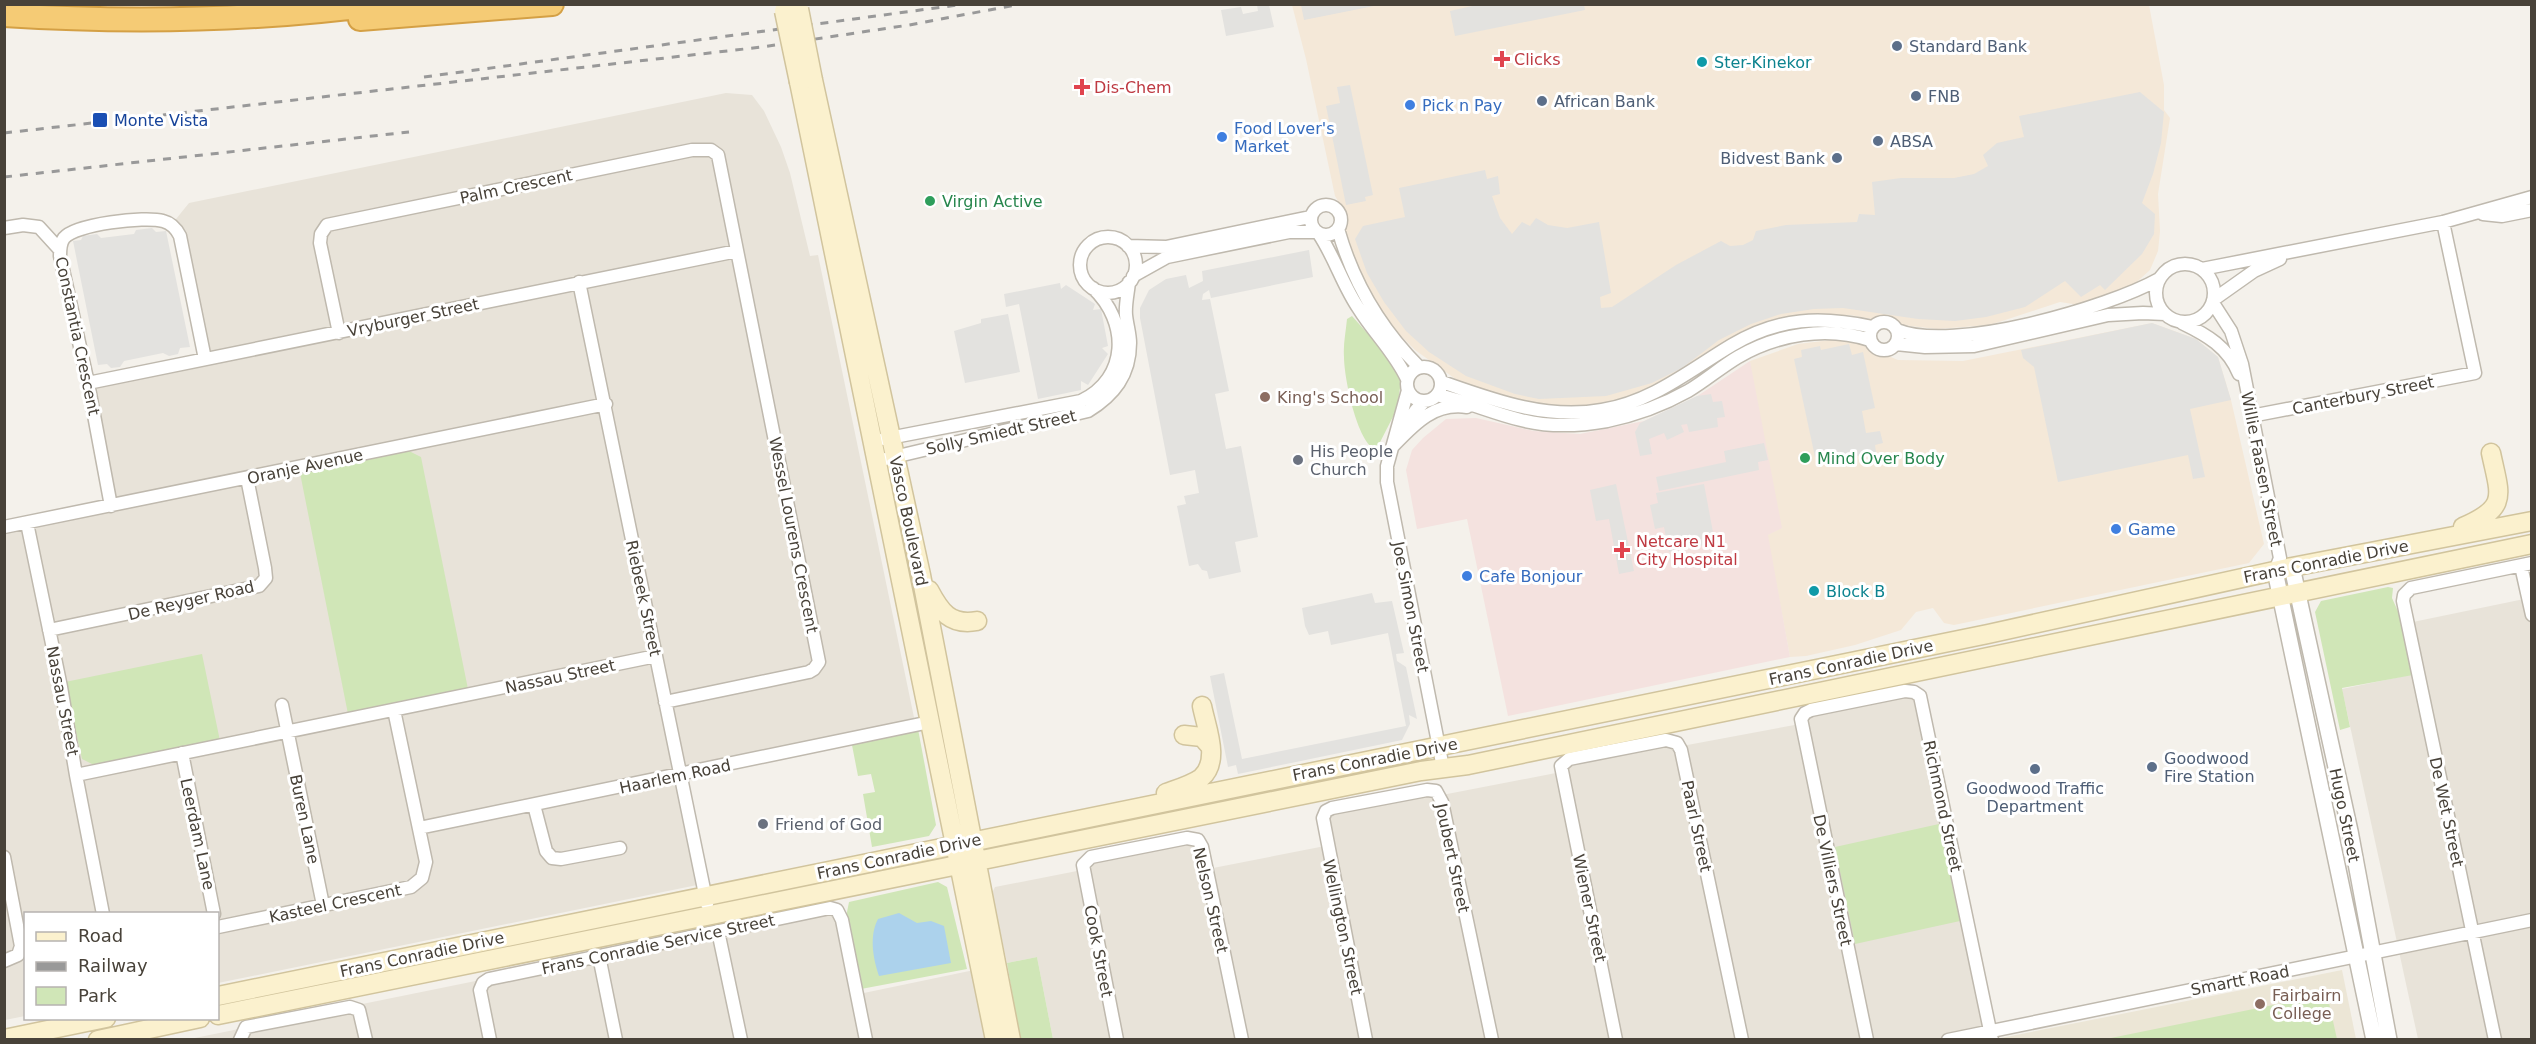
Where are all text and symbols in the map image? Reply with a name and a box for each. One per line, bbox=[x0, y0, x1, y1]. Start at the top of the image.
place label: Standard Bank bbox=[1909, 37, 2028, 56]
marker: Standard Bank bbox=[1890, 39, 1904, 53]
place label: Clicks bbox=[1514, 50, 1560, 69]
marker: Clicks bbox=[1495, 52, 1509, 66]
place label: Ster-Kinekor bbox=[1714, 53, 1812, 72]
marker: Ster-Kinekor bbox=[1695, 55, 1709, 69]
place label: Dis-Chem bbox=[1094, 78, 1172, 97]
marker: Dis-Chem bbox=[1075, 80, 1089, 94]
place label: FNB bbox=[1928, 87, 1960, 106]
marker: FNB bbox=[1909, 89, 1923, 103]
place label: African Bank bbox=[1554, 92, 1656, 111]
marker: African Bank bbox=[1535, 94, 1549, 108]
place label: Pick n Pay bbox=[1422, 96, 1502, 115]
marker: Pick n Pay bbox=[1403, 98, 1417, 112]
marker: Monte Vista bbox=[91, 111, 109, 129]
place label: Monte Vista bbox=[114, 111, 208, 130]
place label: Food Lover's Market bbox=[1234, 119, 1335, 156]
marker: Food Lover's Market bbox=[1215, 130, 1229, 144]
place label: ABSA bbox=[1890, 132, 1933, 151]
marker: ABSA bbox=[1871, 134, 1885, 148]
place label: Bidvest Bank bbox=[1720, 149, 1826, 168]
marker: Bidvest Bank bbox=[1830, 151, 1844, 165]
street label: Palm Crescent bbox=[458, 165, 574, 208]
place label: Virgin Active bbox=[942, 192, 1043, 211]
marker: Virgin Active bbox=[923, 194, 937, 208]
street label: Constantia Crescent bbox=[51, 255, 104, 417]
street label: Vryburger Street bbox=[346, 294, 481, 341]
street label: Canterbury Street bbox=[2291, 372, 2436, 419]
place label: King's School bbox=[1277, 388, 1383, 407]
marker: King's School bbox=[1258, 390, 1272, 404]
street label: Willie Faasen Street bbox=[2237, 390, 2286, 548]
street label: Solly Smiedt Street bbox=[924, 406, 1078, 459]
street label: Wessel Lourens Crescent bbox=[765, 435, 822, 635]
place label: His People Church bbox=[1310, 442, 1393, 479]
street label: Oranje Avenue bbox=[245, 445, 365, 488]
place label: Mind Over Body bbox=[1817, 449, 1945, 468]
marker: Mind Over Body bbox=[1798, 451, 1812, 465]
marker: His People Church bbox=[1291, 453, 1305, 467]
street label: Vasco Boulevard bbox=[885, 454, 932, 588]
place label: Game bbox=[2128, 520, 2176, 539]
marker: Game bbox=[2109, 522, 2123, 536]
place label: Netcare N1 City Hospital bbox=[1636, 532, 1738, 569]
street label: Frans Conradie Drive bbox=[2242, 536, 2410, 587]
street label: Riebeek Street bbox=[622, 538, 665, 658]
street label: Joe Simon Street bbox=[1388, 539, 1433, 674]
marker: Netcare N1 City Hospital bbox=[1613, 541, 1631, 559]
place label: Cafe Bonjour bbox=[1479, 567, 1583, 586]
marker: Cafe Bonjour bbox=[1460, 569, 1474, 583]
street label: De Reyger Road bbox=[126, 577, 256, 624]
place label: Block B bbox=[1826, 582, 1885, 601]
marker: Block B bbox=[1807, 584, 1821, 598]
street label: Frans Conradie Drive bbox=[1767, 636, 1935, 689]
street label: Nassau Street bbox=[42, 644, 83, 758]
street label: Nassau Street bbox=[503, 656, 617, 697]
street label: Frans Conradie Drive bbox=[1291, 734, 1459, 785]
street label: Richmond Street bbox=[1919, 739, 1966, 874]
place label: Goodwood Fire Station bbox=[2164, 749, 2255, 786]
street label: Haarlem Road bbox=[618, 755, 733, 798]
street label: De Wet Street bbox=[2426, 755, 2467, 869]
marker: Goodwood Fire Station bbox=[2145, 760, 2159, 774]
marker: Goodwood Traffic Department bbox=[2028, 762, 2042, 776]
street label: Hugo Street bbox=[2325, 766, 2364, 864]
street label: Buren Lane bbox=[286, 773, 323, 866]
street label: Leerdam Lane bbox=[176, 776, 219, 892]
street label: Paarl Street bbox=[1678, 779, 1715, 874]
place label: Goodwood Traffic Department bbox=[1966, 779, 2104, 816]
street label: Joubert Street bbox=[1431, 801, 1473, 914]
street label: De Villiers Street bbox=[1809, 813, 1856, 948]
place label: Friend of God bbox=[775, 815, 882, 834]
marker: Friend of God bbox=[756, 817, 770, 831]
street label: Frans Conradie Drive bbox=[815, 830, 983, 883]
street label: Nelson Street bbox=[1189, 845, 1232, 955]
street label: Wiener Street bbox=[1569, 852, 1610, 964]
street label: Wellington Street bbox=[1319, 858, 1366, 997]
street label: Kasteel Crescent bbox=[267, 880, 403, 927]
street label: Cook Street bbox=[1080, 903, 1117, 999]
street label: Frans Conradie Service Street bbox=[540, 910, 776, 979]
legend bbox=[24, 912, 219, 1020]
text: Road bbox=[78, 925, 123, 946]
street label: Frans Conradie Drive bbox=[338, 928, 506, 981]
text: Railway bbox=[78, 955, 148, 976]
street label: Smartt Road bbox=[2189, 962, 2291, 999]
text: Park bbox=[78, 985, 117, 1006]
place label: Fairbairn College bbox=[2272, 986, 2341, 1023]
marker: Fairbairn College bbox=[2253, 997, 2267, 1011]

